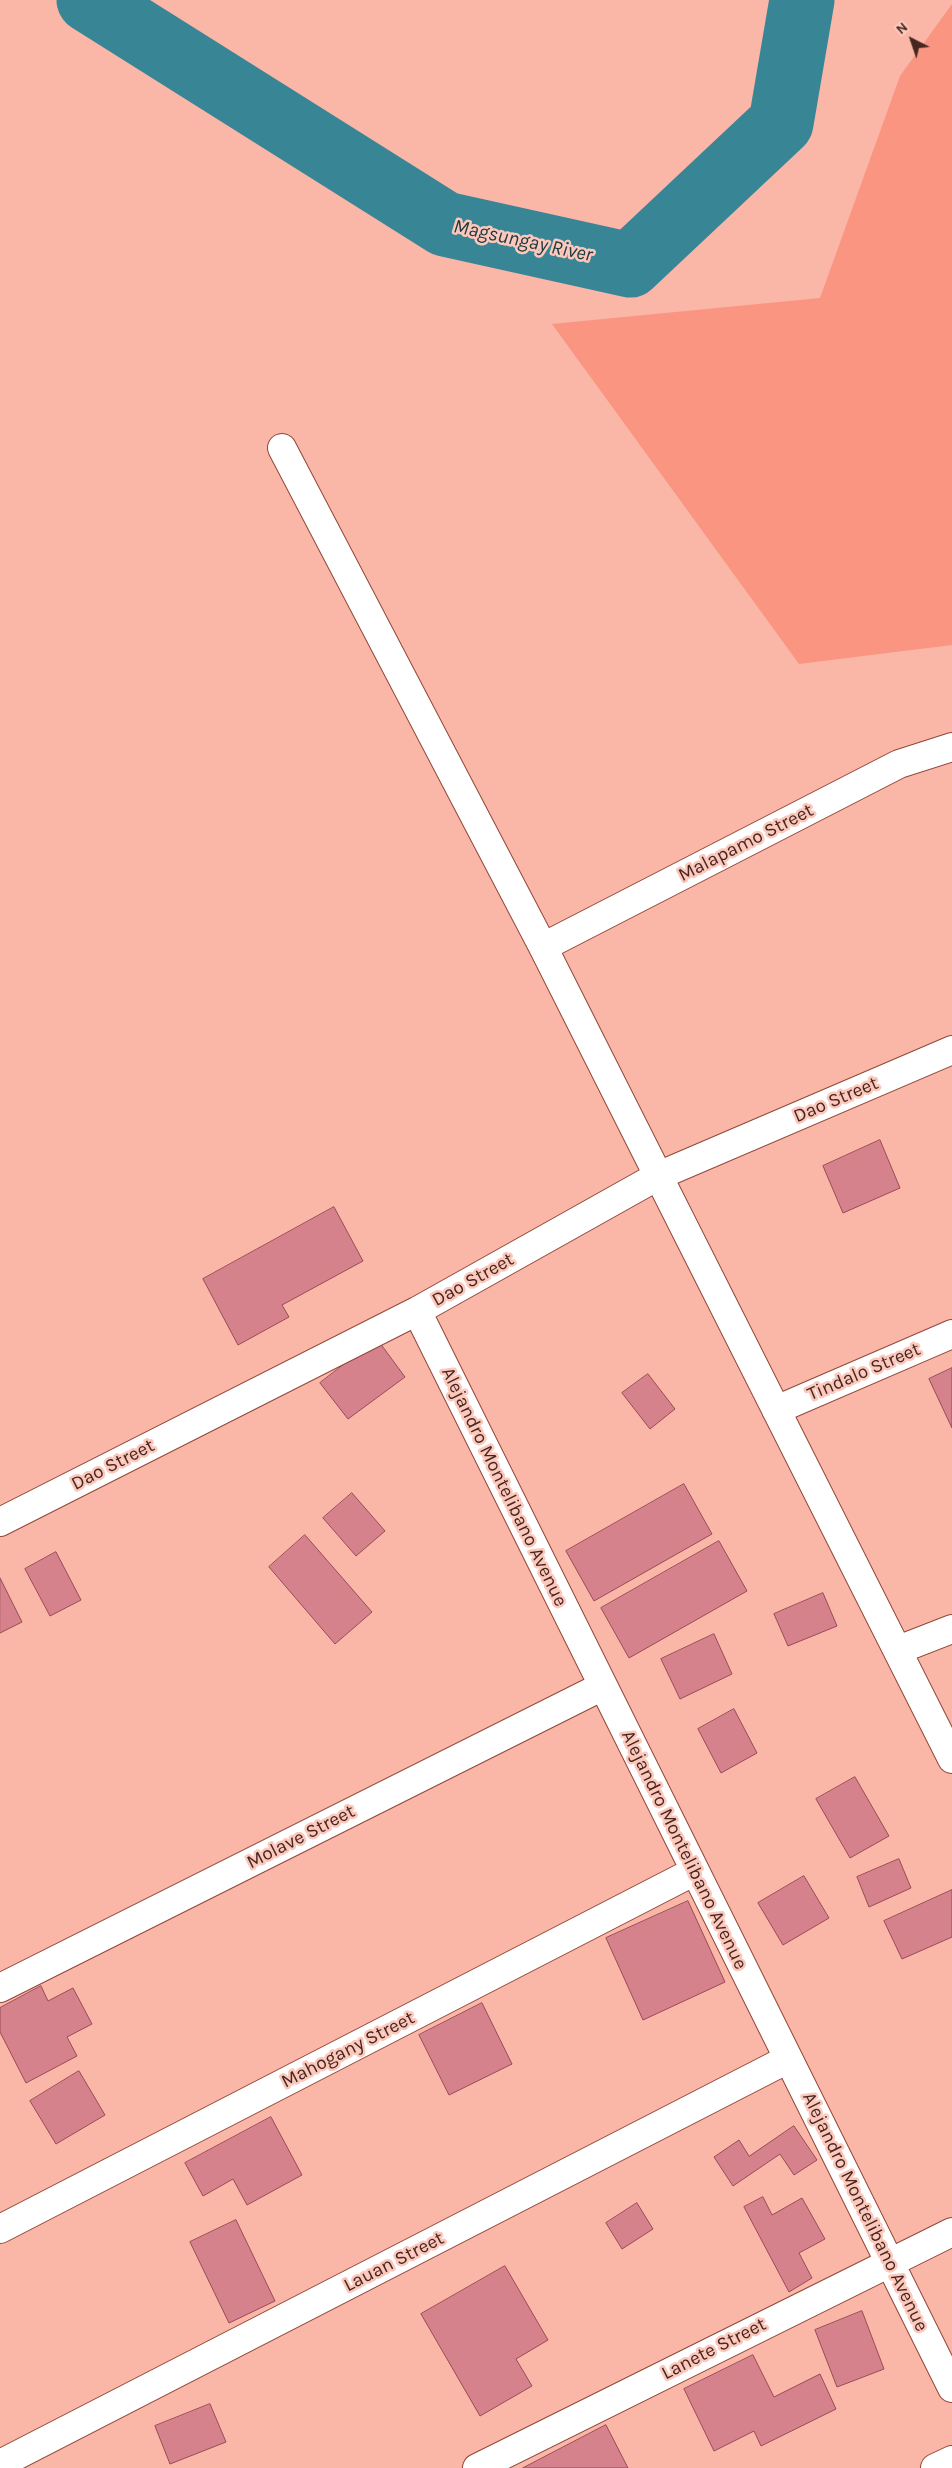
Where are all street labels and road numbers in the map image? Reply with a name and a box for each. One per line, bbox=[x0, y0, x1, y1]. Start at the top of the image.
street label: Malapamo Street bbox=[675, 799, 817, 887]
street label: Dao Street bbox=[790, 1072, 882, 1128]
street label: Dao Street bbox=[428, 1248, 518, 1312]
street label: Tindalo Street bbox=[804, 1338, 924, 1406]
street label: Alejandro Montelibano Avenue bbox=[436, 1364, 572, 1610]
street label: Dao Street bbox=[68, 1434, 158, 1496]
street label: Alejandro Montelibano Avenue bbox=[616, 1727, 752, 1973]
street label: Molave Street bbox=[243, 1800, 359, 1874]
street label: Mahogany Street bbox=[278, 2007, 418, 2093]
street label: Alejandro Montelibano Avenue bbox=[797, 2089, 933, 2335]
street label: Lauan Street bbox=[340, 2227, 448, 2297]
street label: Lanete Street bbox=[658, 2313, 770, 2385]

